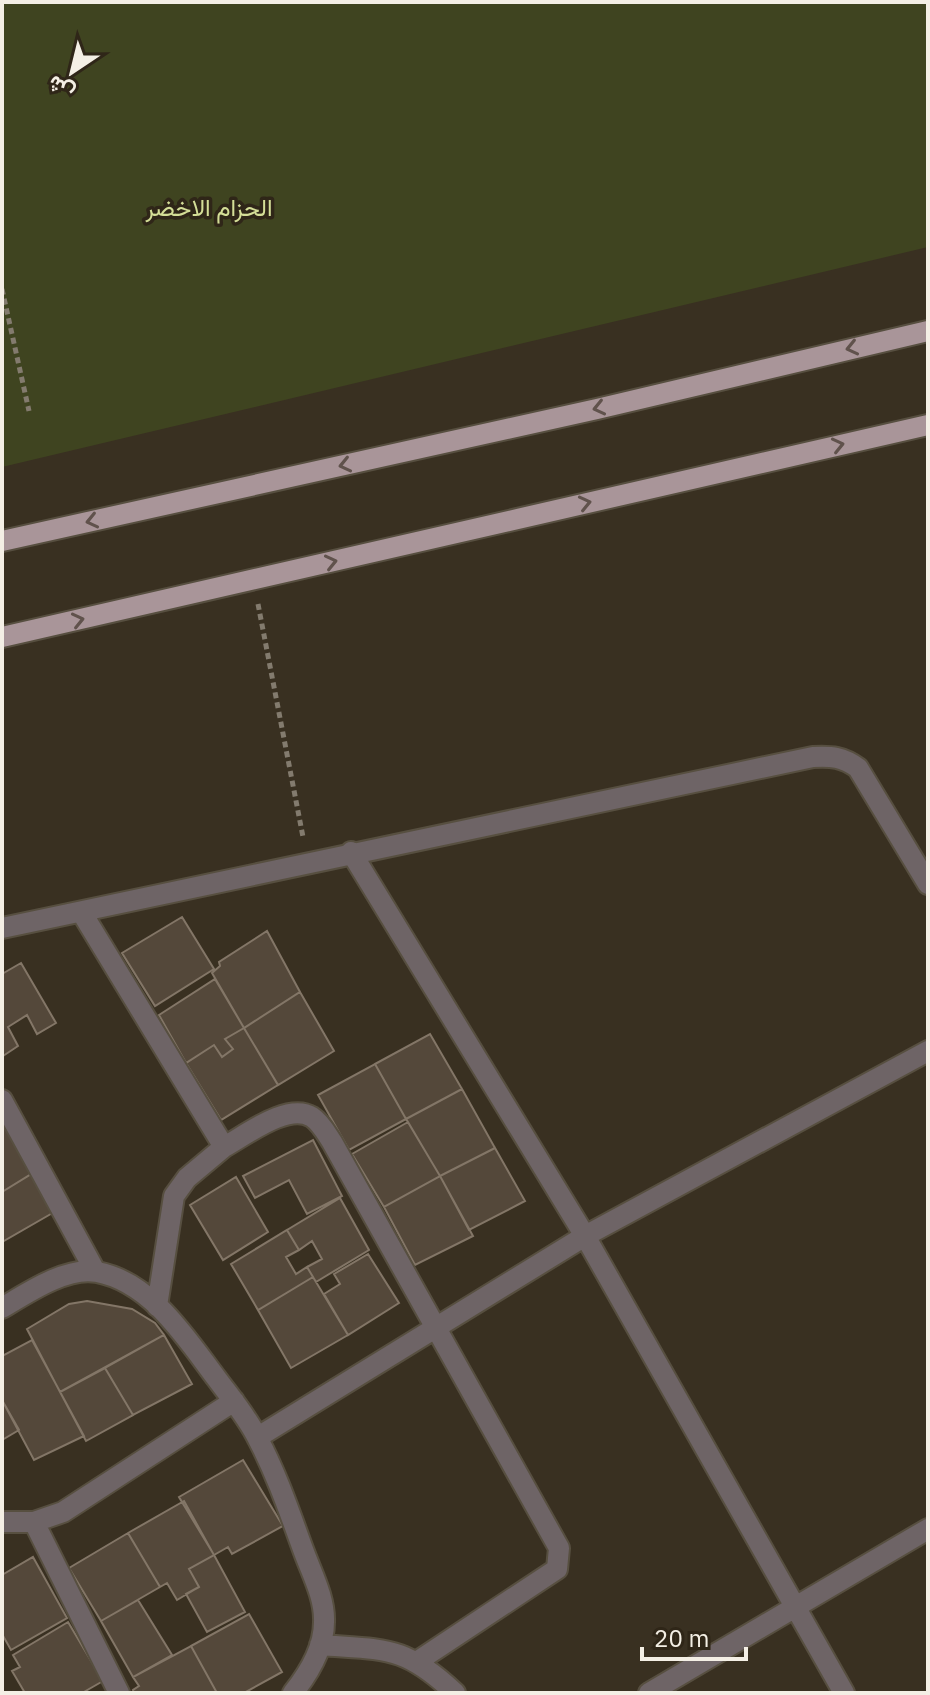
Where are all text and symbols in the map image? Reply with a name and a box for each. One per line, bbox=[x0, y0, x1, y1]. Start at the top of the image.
north arrow bbox=[32, 32, 112, 112]
text: ش bbox=[41, 69, 79, 108]
park label: الحزام الاخضر bbox=[144, 191, 273, 224]
one-way arrow bbox=[846, 339, 859, 356]
one-way arrow bbox=[593, 399, 606, 416]
one-way arrow bbox=[831, 438, 845, 455]
one-way arrow bbox=[339, 456, 353, 473]
one-way arrow bbox=[577, 495, 591, 512]
one-way arrow bbox=[85, 512, 99, 529]
one-way arrow bbox=[324, 554, 338, 571]
one-way arrow bbox=[71, 612, 84, 629]
scale bar bbox=[642, 1611, 746, 1661]
text: 20 m bbox=[654, 1622, 709, 1654]

